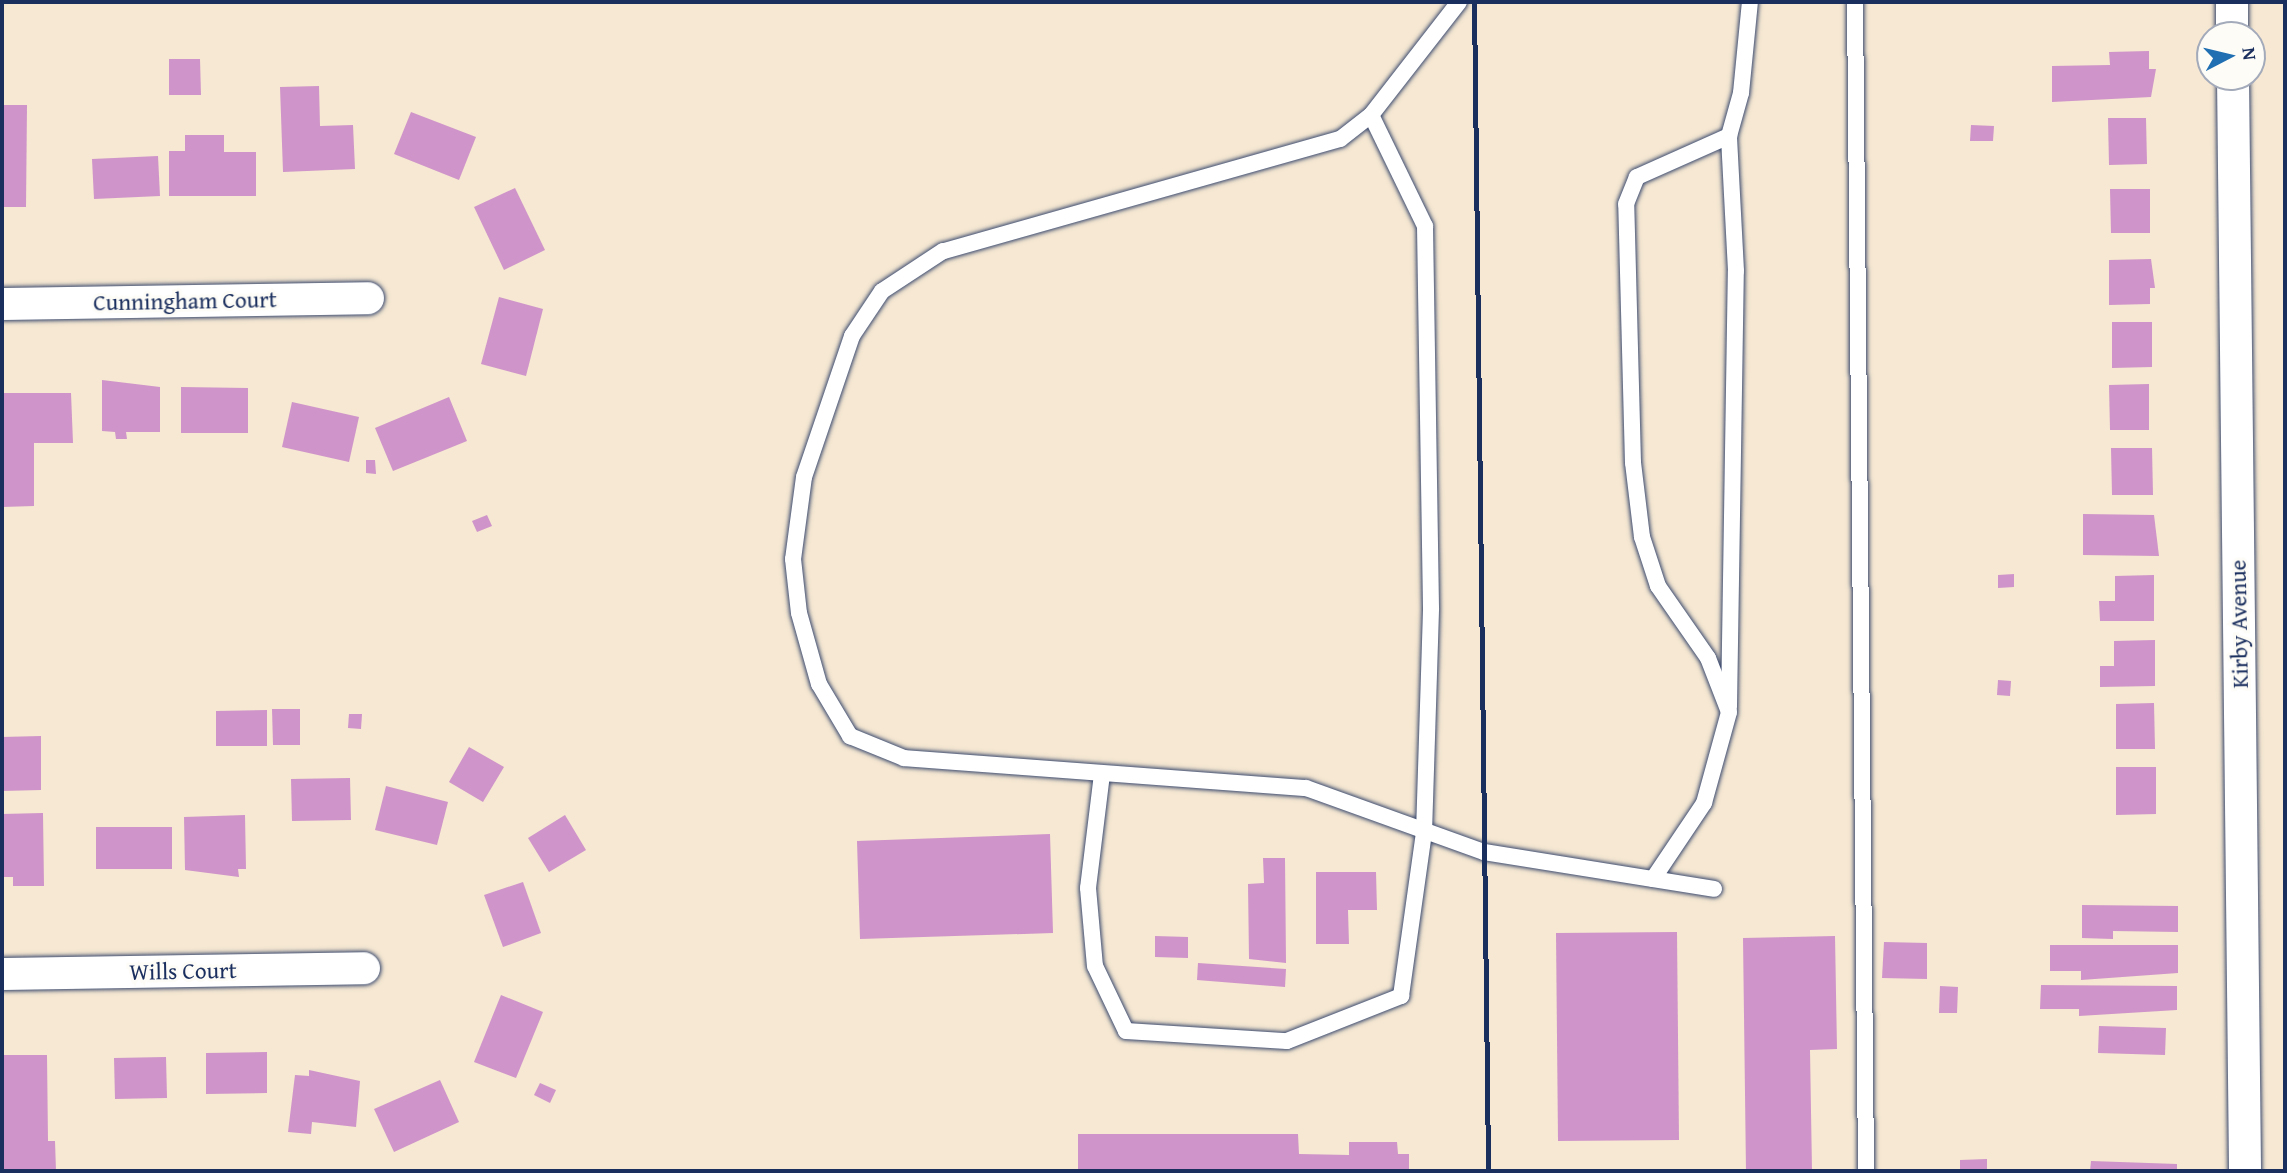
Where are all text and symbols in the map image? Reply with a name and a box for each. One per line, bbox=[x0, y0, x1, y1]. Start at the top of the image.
north arrow bbox=[2196, 21, 2266, 91]
text: N bbox=[2235, 46, 2265, 62]
street label: Cunningham Court bbox=[93, 286, 277, 316]
street label: Kirby Avenue bbox=[2224, 559, 2254, 689]
street label: Wills Court bbox=[129, 956, 237, 986]

